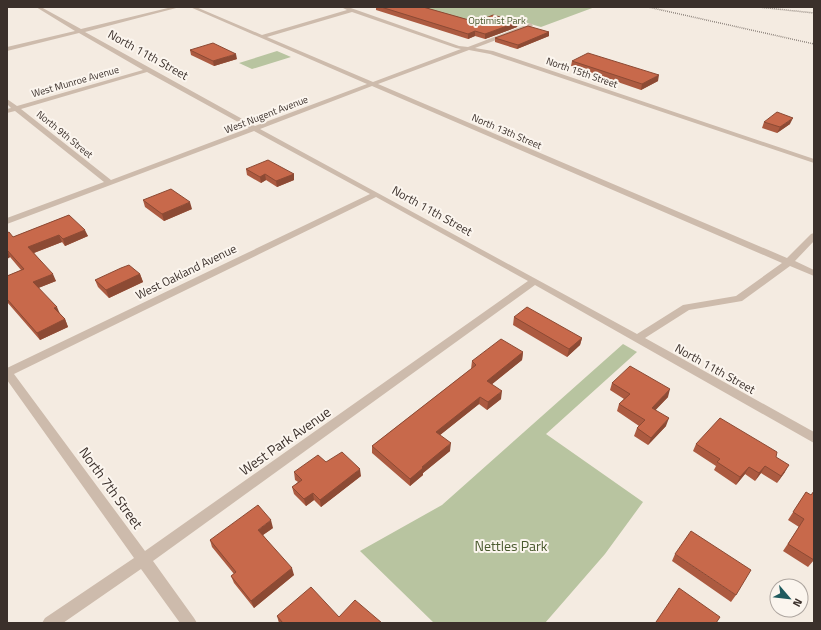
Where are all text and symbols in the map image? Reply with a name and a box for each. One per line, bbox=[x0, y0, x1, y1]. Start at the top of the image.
park label: Optimist Park bbox=[468, 13, 526, 28]
street label: North 11th Street bbox=[104, 25, 193, 85]
street label: North 15th Street bbox=[544, 53, 620, 92]
street label: West Munroe Avenue bbox=[30, 62, 121, 101]
street label: West Nugent Avenue bbox=[222, 92, 310, 137]
street label: North 9th Street bbox=[33, 107, 97, 162]
street label: North 13th Street bbox=[470, 110, 545, 153]
street label: North 11th Street bbox=[388, 181, 477, 241]
street label: West Oakland Avenue bbox=[132, 239, 240, 304]
street label: North 11th Street bbox=[671, 339, 760, 399]
street label: West Park Avenue bbox=[235, 401, 335, 480]
street label: North 7th Street bbox=[75, 442, 148, 533]
park label: Nettles Park bbox=[475, 535, 548, 556]
north arrow bbox=[769, 578, 809, 618]
text: N bbox=[789, 596, 807, 610]

